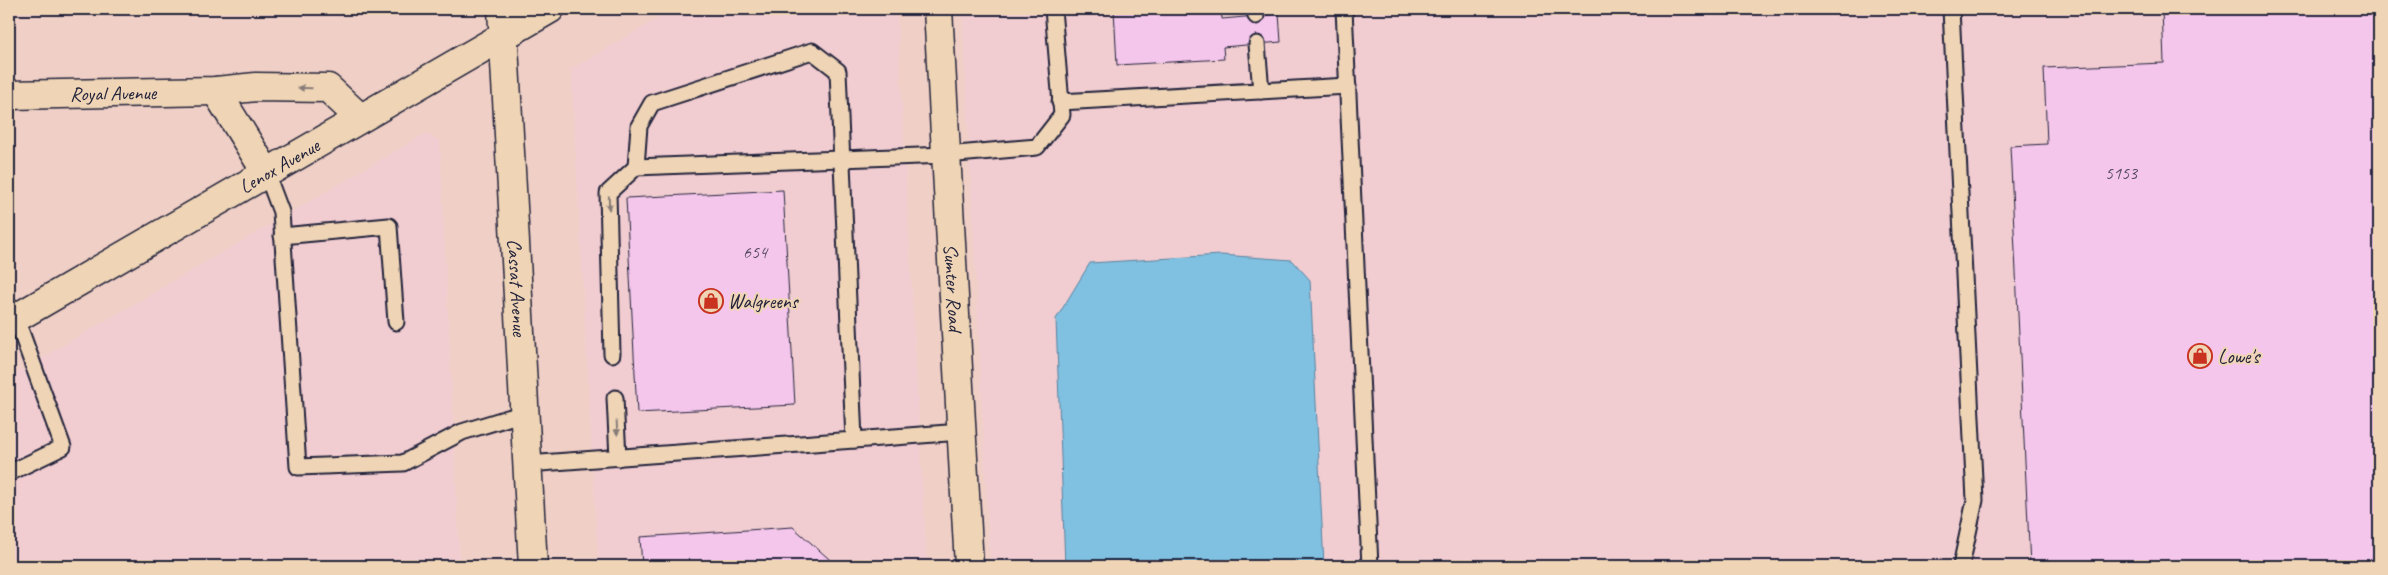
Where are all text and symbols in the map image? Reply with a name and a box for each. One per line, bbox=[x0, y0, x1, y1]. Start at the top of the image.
street label: Royal Avenue bbox=[70, 80, 158, 106]
one-way arrow bbox=[297, 84, 313, 92]
street label: Lenox Avenue bbox=[234, 132, 325, 199]
house number: 5153 bbox=[2105, 162, 2139, 184]
one-way arrow bbox=[605, 196, 613, 212]
street label: Cassat Avenue bbox=[502, 238, 533, 338]
house number: 654 bbox=[743, 241, 769, 263]
street label: Sumter Road bbox=[939, 243, 969, 335]
shop icon: Walgreens bbox=[698, 288, 724, 314]
place label: Walgreens bbox=[728, 289, 800, 314]
shop icon: Lowe's bbox=[2187, 343, 2213, 369]
place label: Lowe's bbox=[2218, 344, 2262, 369]
one-way arrow bbox=[613, 420, 621, 436]

